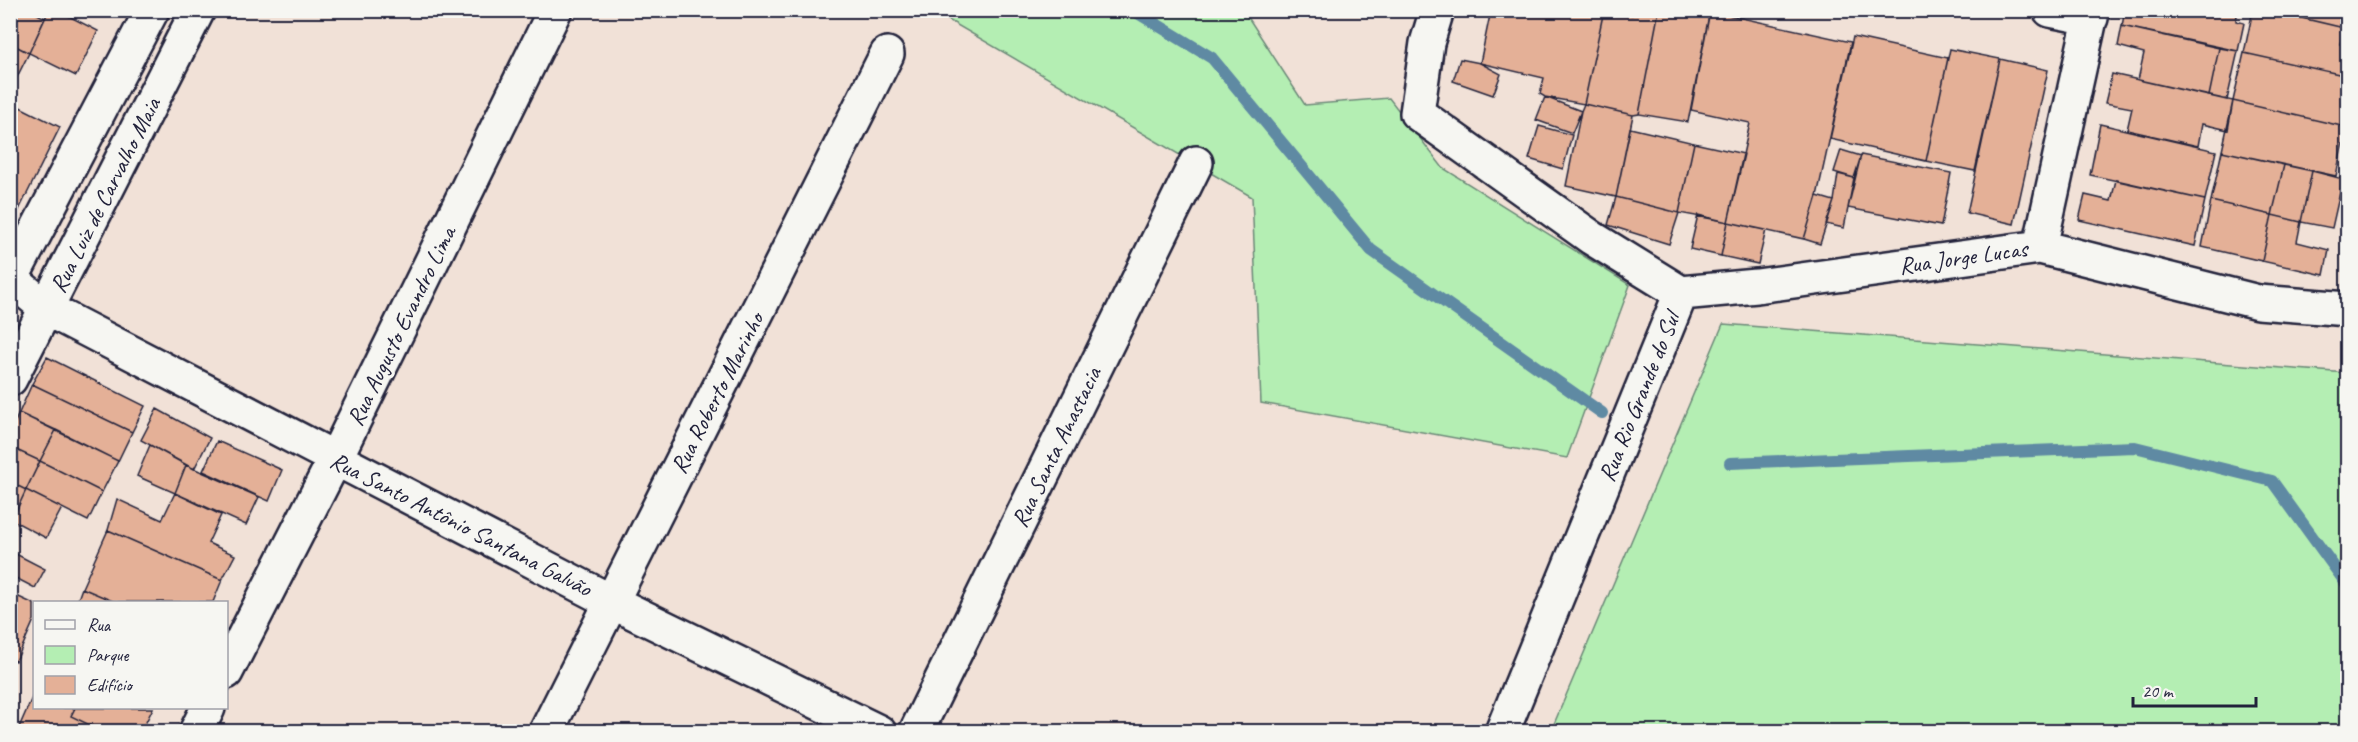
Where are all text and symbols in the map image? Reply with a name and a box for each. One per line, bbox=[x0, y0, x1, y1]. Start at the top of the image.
street label: Rua Luiz de Carvalho Maia bbox=[43, 91, 168, 298]
street label: Rua Augusto Evandro Lima bbox=[340, 220, 463, 430]
street label: Rua Jorge Lucas bbox=[1897, 233, 2032, 281]
street label: Rua Rio Grande do Sul bbox=[1591, 304, 1688, 486]
street label: Rua Roberto Marinho bbox=[664, 305, 772, 478]
street label: Rua Santa Anastacia bbox=[1004, 361, 1108, 532]
street label: Rua Santo Antônio Santana Galvão bbox=[325, 445, 598, 604]
legend bbox=[33, 601, 228, 709]
text: Rua bbox=[87, 614, 112, 636]
text: Parque bbox=[87, 644, 129, 666]
scale bar bbox=[2133, 670, 2256, 708]
text: Edifício bbox=[87, 674, 133, 696]
text: 20 m bbox=[2142, 680, 2175, 702]

